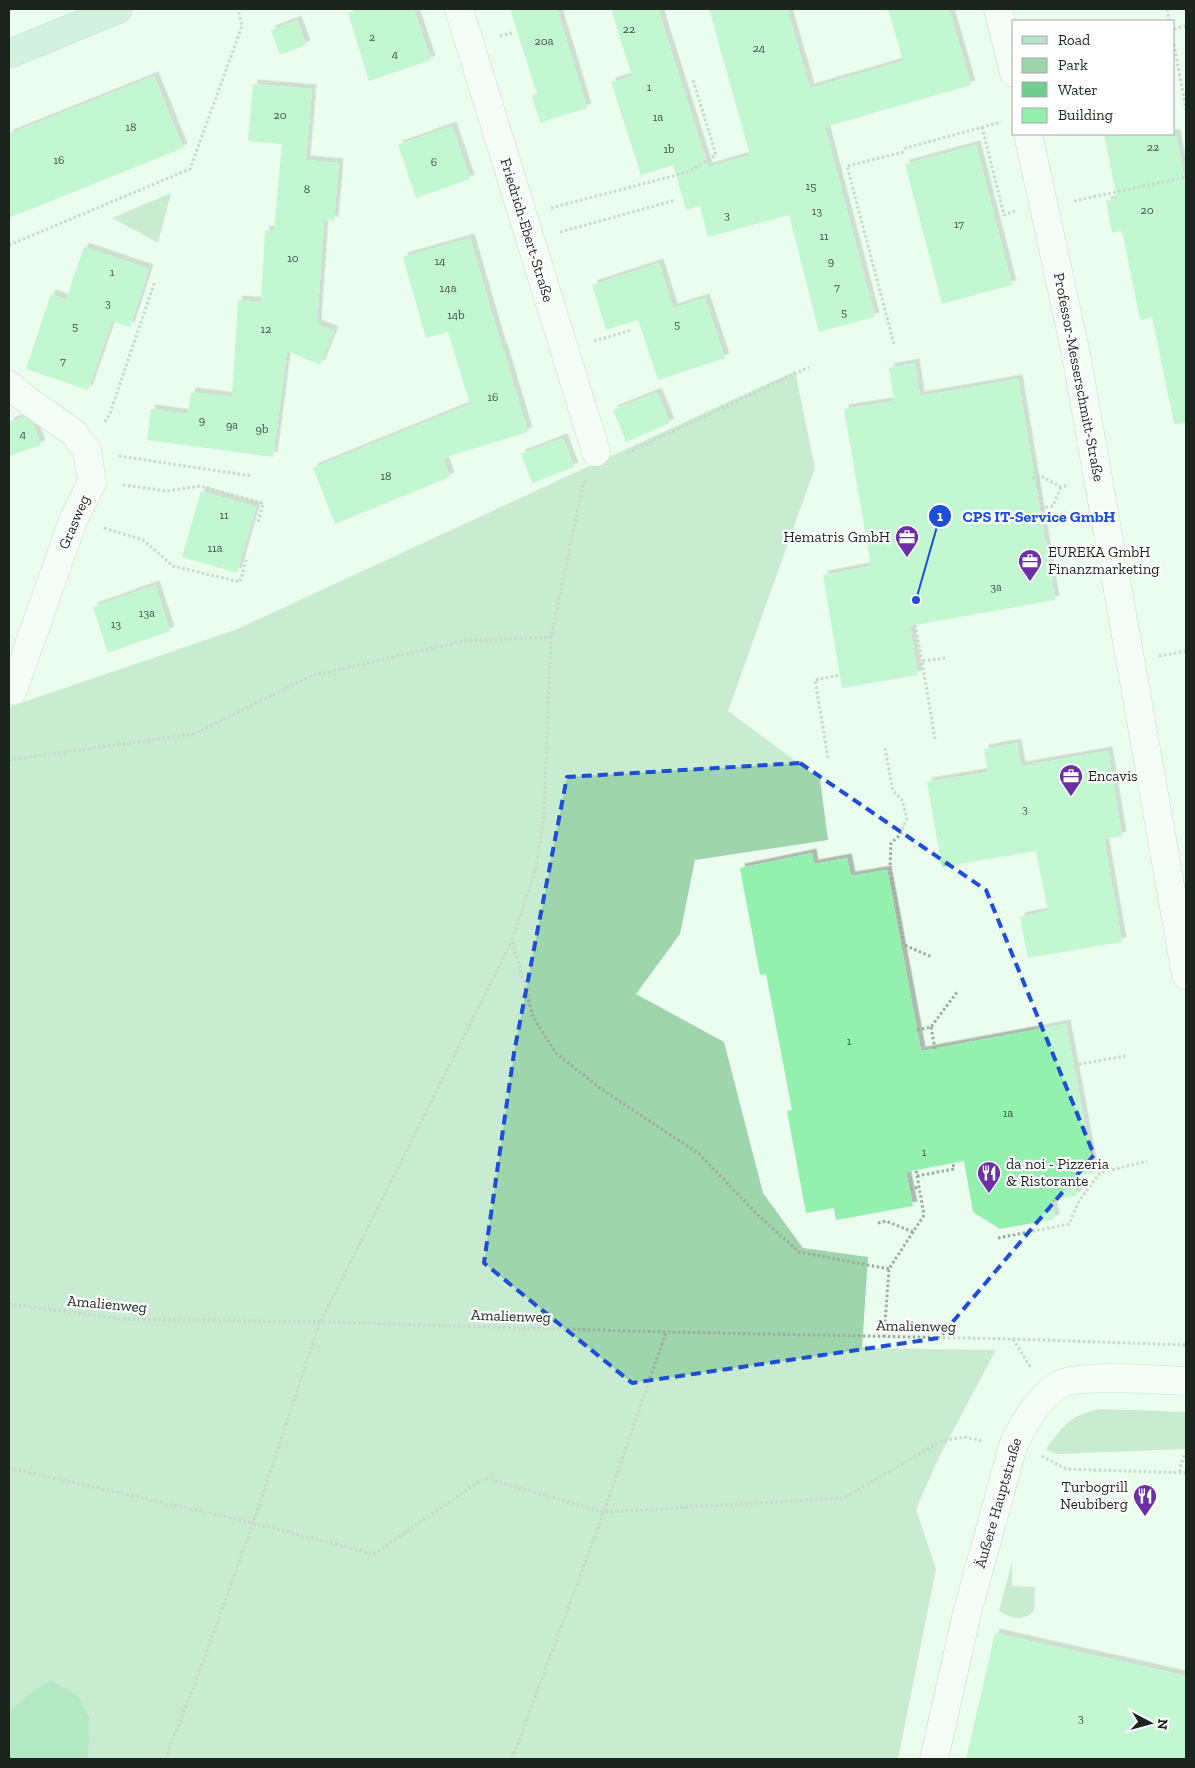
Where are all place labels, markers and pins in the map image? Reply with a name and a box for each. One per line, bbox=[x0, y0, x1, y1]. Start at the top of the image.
callout: CPS IT-Service GmbH bbox=[928, 501, 1125, 532]
office icon: Hematris GmbH bbox=[894, 524, 920, 558]
place label: Hematris GmbH bbox=[783, 528, 890, 546]
place label: EUREKA GmbH Finanzmarketing bbox=[1048, 543, 1160, 578]
office icon: EUREKA GmbH Finanzmarketing bbox=[1017, 548, 1043, 582]
office icon: Encavis bbox=[1058, 763, 1084, 797]
place label: Encavis bbox=[1088, 767, 1138, 785]
place label: da noi - Pizzeria & Ristorante bbox=[1006, 1155, 1109, 1190]
restaurant icon: da noi - Pizzeria & Ristorante bbox=[976, 1160, 1002, 1194]
place label: Turbogrill Neubiberg bbox=[1060, 1478, 1128, 1513]
restaurant icon: Turbogrill Neubiberg bbox=[1132, 1483, 1158, 1517]

